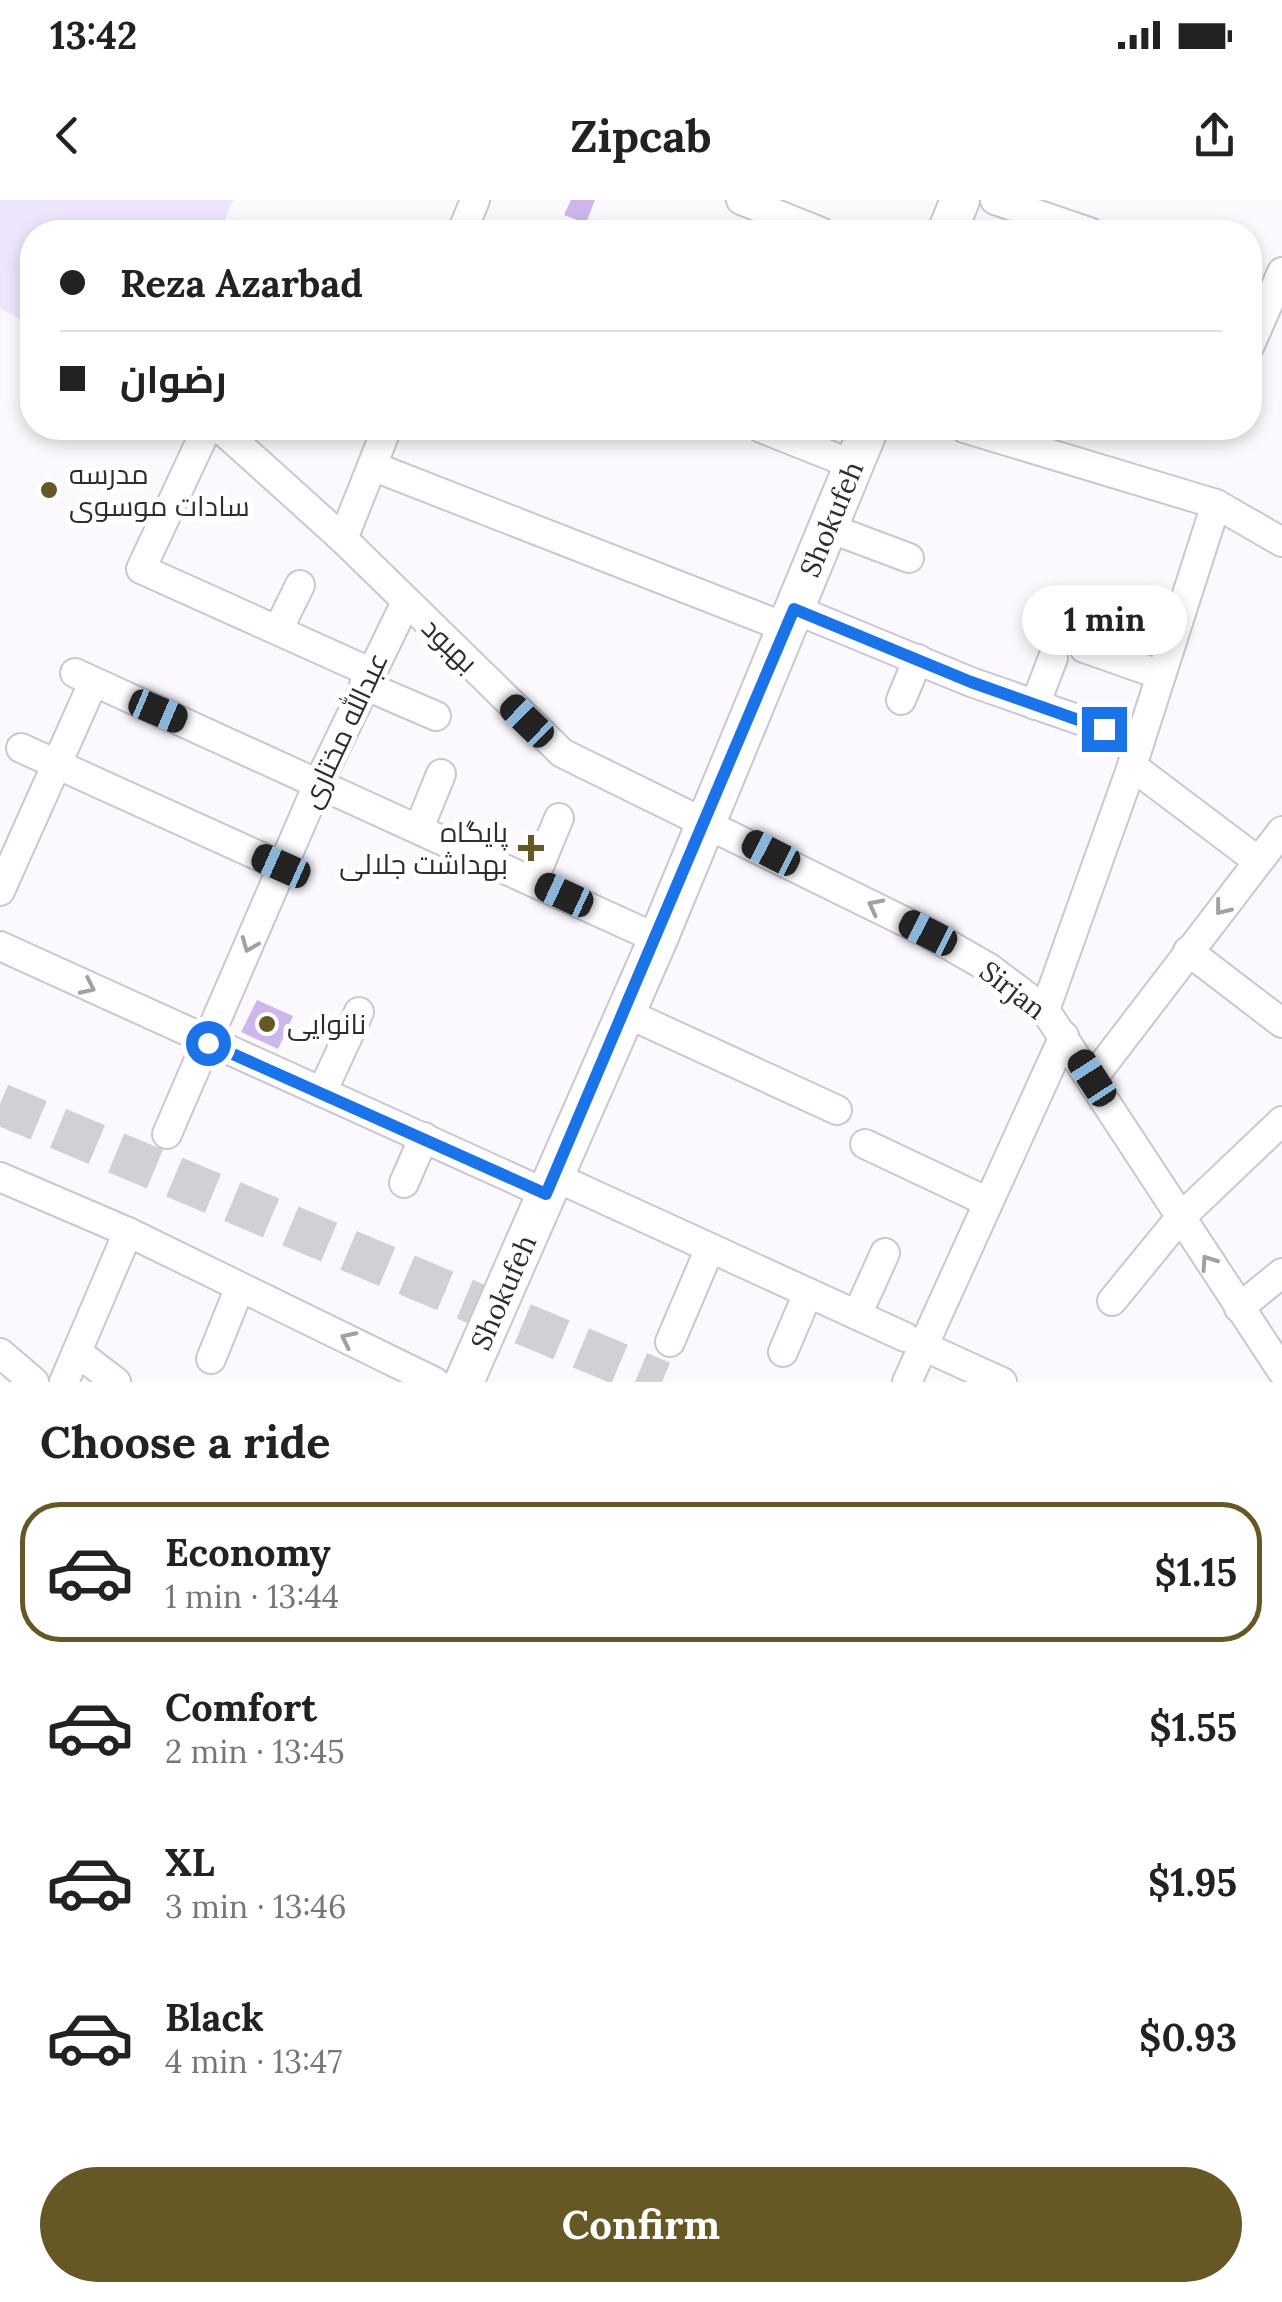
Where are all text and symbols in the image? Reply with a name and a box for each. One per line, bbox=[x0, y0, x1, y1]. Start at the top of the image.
text: 13:42 bbox=[50, 11, 137, 59]
text: Zipcab bbox=[570, 107, 712, 164]
icon: back bbox=[40, 108, 95, 163]
icon: share bbox=[1187, 108, 1242, 163]
text: Reza Azarbad bbox=[120, 259, 363, 307]
text: رضوان bbox=[120, 355, 226, 403]
place label: مدرسه سادات موسوی bbox=[69, 456, 250, 524]
street label: Shokufeh bbox=[791, 456, 871, 582]
marker: مدرسه سادات موسوی bbox=[38, 479, 60, 501]
callout: 1 min bbox=[1022, 584, 1186, 654]
text: 1 min bbox=[1064, 599, 1145, 640]
street label: بهبود bbox=[415, 610, 485, 680]
street label: عبدالله مختاری bbox=[292, 646, 396, 814]
car bbox=[125, 685, 191, 737]
car bbox=[495, 689, 559, 753]
route end bbox=[1082, 707, 1127, 752]
place label: پایگاه بهداشت جلالی bbox=[339, 814, 509, 882]
car bbox=[737, 826, 805, 880]
marker: پایگاه بهداشت جلالی bbox=[518, 835, 544, 861]
car bbox=[247, 840, 315, 892]
car bbox=[530, 869, 598, 921]
one-way arrow bbox=[1216, 897, 1233, 915]
one-way arrow bbox=[867, 899, 885, 918]
car bbox=[894, 906, 962, 960]
one-way arrow bbox=[240, 935, 260, 953]
street label: Sirjan bbox=[973, 953, 1053, 1027]
one-way arrow bbox=[78, 974, 96, 994]
place label: نانوایی bbox=[287, 1006, 366, 1042]
marker: نانوایی bbox=[256, 1013, 278, 1035]
route start bbox=[186, 1021, 231, 1066]
car bbox=[1063, 1045, 1121, 1111]
street label: Shokufeh bbox=[462, 1229, 544, 1355]
one-way arrow bbox=[1202, 1254, 1220, 1273]
one-way arrow bbox=[340, 1332, 358, 1352]
text: Choose a ride bbox=[40, 1413, 330, 1470]
icon: car bbox=[45, 1527, 135, 1617]
text: Economy bbox=[165, 1528, 331, 1576]
text: $1.15 bbox=[1154, 1548, 1237, 1596]
text: 1 min · 13:44 bbox=[165, 1576, 339, 1617]
icon: car bbox=[45, 1682, 135, 1772]
text: Comfort bbox=[165, 1683, 317, 1731]
text: $1.55 bbox=[1149, 1703, 1237, 1751]
text: 2 min · 13:45 bbox=[165, 1731, 345, 1772]
icon: car bbox=[45, 1837, 135, 1927]
text: XL bbox=[165, 1838, 215, 1886]
text: $1.95 bbox=[1148, 1858, 1237, 1906]
text: 3 min · 13:46 bbox=[165, 1886, 346, 1927]
icon: car bbox=[45, 1992, 135, 2082]
text: Black bbox=[165, 1993, 264, 2041]
text: $0.93 bbox=[1139, 2013, 1237, 2061]
text: 4 min · 13:47 bbox=[165, 2041, 342, 2082]
button: Confirm bbox=[40, 2167, 1242, 2282]

